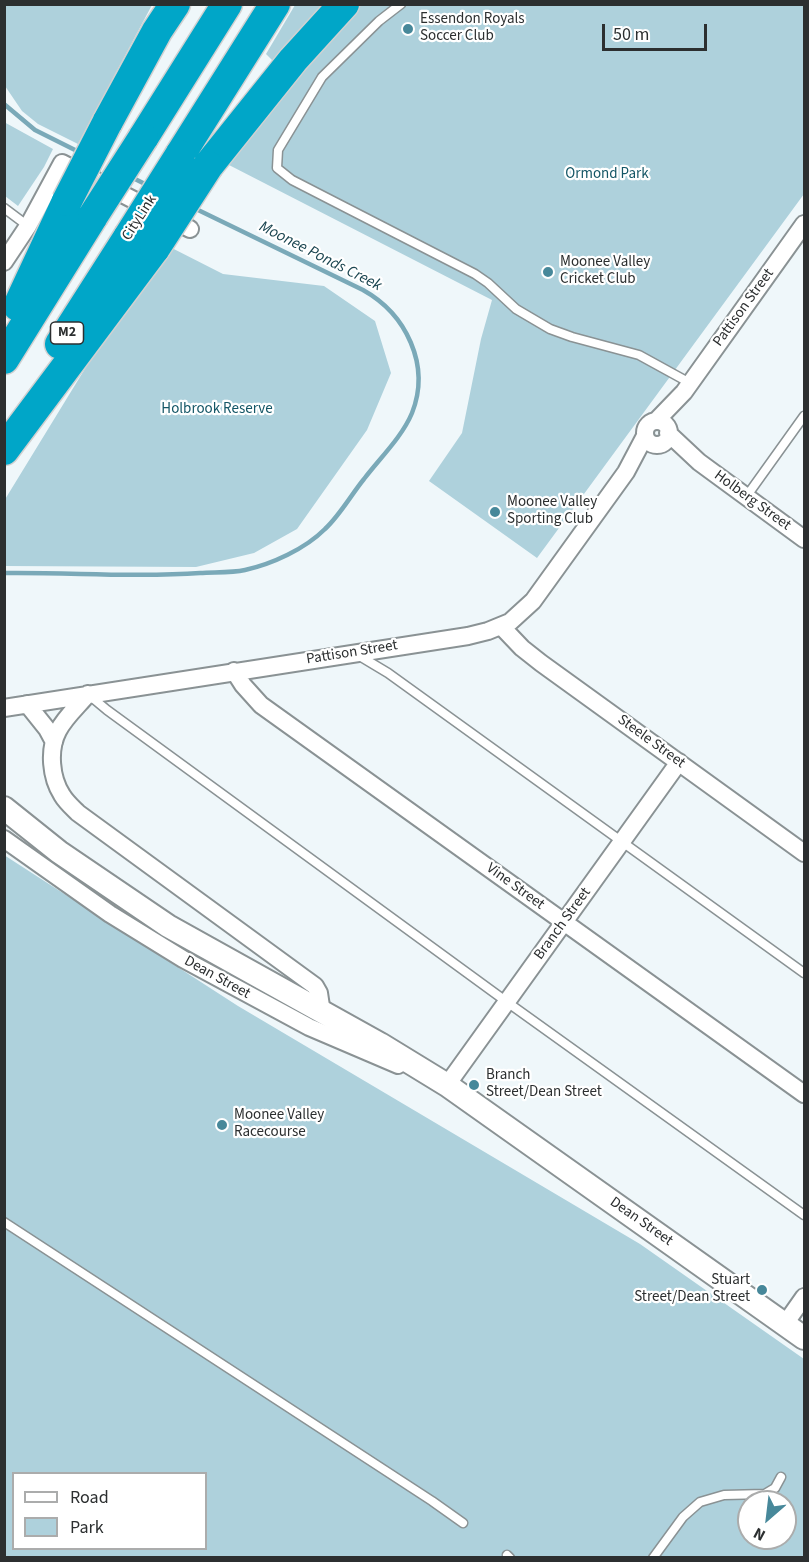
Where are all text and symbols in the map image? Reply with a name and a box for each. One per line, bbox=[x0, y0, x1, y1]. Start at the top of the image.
place label: Essendon Royals Soccer Club bbox=[420, 11, 525, 46]
scale bar bbox=[605, 12, 710, 50]
marker: Essendon Royals Soccer Club bbox=[401, 22, 415, 36]
text: 50 m bbox=[613, 22, 649, 47]
park label: Ormond Park bbox=[565, 166, 649, 184]
street label: CityLink bbox=[119, 192, 161, 244]
water label: Moonee Ponds Creek bbox=[255, 218, 385, 296]
place label: Moonee Valley Cricket Club bbox=[560, 254, 650, 289]
marker: Moonee Valley Cricket Club bbox=[541, 265, 555, 279]
street label: Pattison Street bbox=[710, 266, 778, 350]
road number: M2 bbox=[50, 322, 84, 344]
park label: Holbrook Reserve bbox=[161, 401, 273, 419]
street label: Holberg Street bbox=[710, 467, 794, 535]
place label: Moonee Valley Sporting Club bbox=[507, 494, 597, 529]
marker: Moonee Valley Sporting Club bbox=[488, 505, 502, 519]
street label: Pattison Street bbox=[305, 637, 399, 669]
street label: Steele Street bbox=[614, 711, 688, 773]
street label: Vine Street bbox=[482, 860, 548, 914]
street label: Branch Street bbox=[531, 884, 595, 964]
street label: Dean Street bbox=[181, 952, 253, 1004]
place label: Branch Street/Dean Street bbox=[486, 1067, 602, 1102]
marker: Branch Street/Dean Street bbox=[467, 1078, 481, 1092]
place label: Moonee Valley Racecourse bbox=[234, 1107, 324, 1142]
marker: Moonee Valley Racecourse bbox=[215, 1118, 229, 1132]
street label: Dean Street bbox=[606, 1194, 676, 1250]
place label: Stuart Street/Dean Street bbox=[634, 1272, 750, 1307]
marker: Stuart Street/Dean Street bbox=[755, 1283, 769, 1297]
legend bbox=[12, 1472, 207, 1550]
text: Road bbox=[70, 1485, 109, 1510]
north arrow bbox=[737, 1490, 797, 1550]
text: Park bbox=[70, 1515, 104, 1540]
text: N bbox=[750, 1522, 769, 1546]

